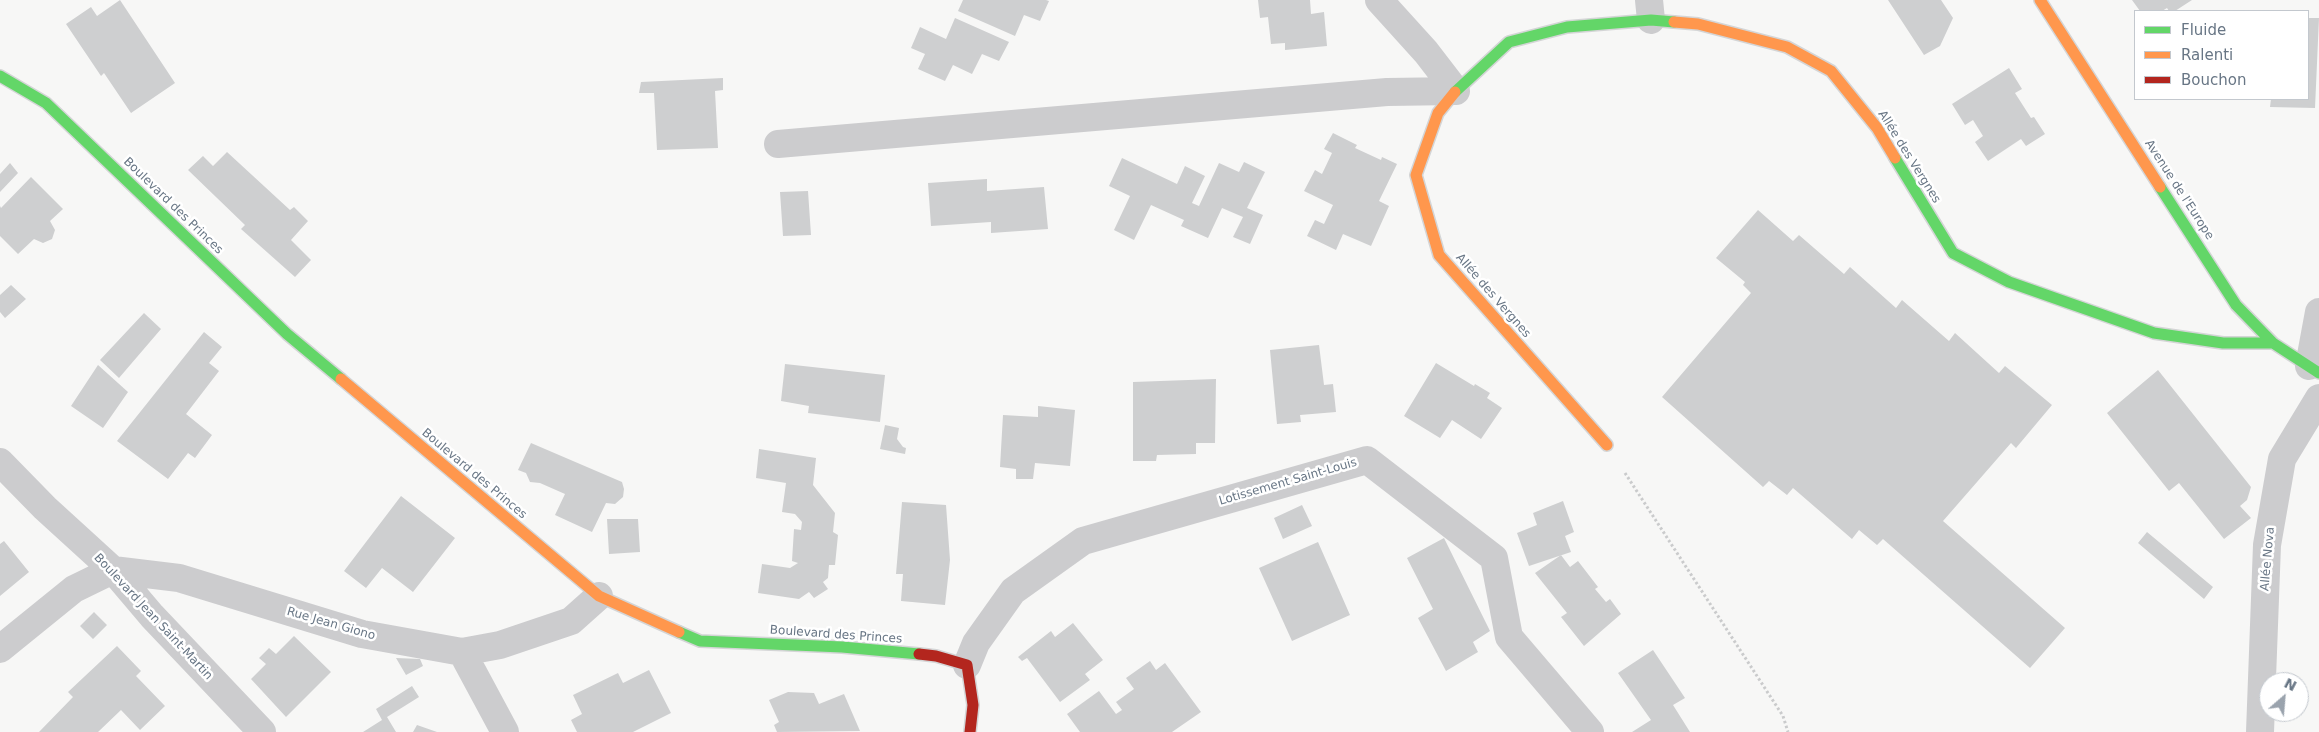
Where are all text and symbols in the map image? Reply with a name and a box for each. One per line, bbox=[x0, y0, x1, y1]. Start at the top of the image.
legend bbox=[2134, 10, 2309, 100]
text: Fluide bbox=[2181, 21, 2226, 39]
text: Ralenti bbox=[2181, 46, 2233, 64]
text: Bouchon bbox=[2181, 71, 2246, 89]
street label: Allée des Vergnes bbox=[1875, 108, 1943, 206]
street label: Avenue de l'Europe bbox=[2141, 137, 2217, 243]
street label: Boulevard des Princes bbox=[120, 155, 226, 257]
street label: Allée des Vergnes bbox=[1453, 251, 1533, 341]
street label: Boulevard des Princes bbox=[419, 426, 529, 522]
street label: Lotissement Saint-Louis bbox=[1217, 455, 1359, 509]
street label: Allée Nova bbox=[2258, 526, 2278, 592]
street label: Boulevard Jean Saint-Martin bbox=[91, 551, 215, 683]
street label: Rue Jean Giono bbox=[285, 605, 377, 643]
street label: Boulevard des Princes bbox=[769, 623, 903, 647]
north arrow bbox=[2259, 672, 2309, 722]
text: N bbox=[2282, 675, 2299, 694]

